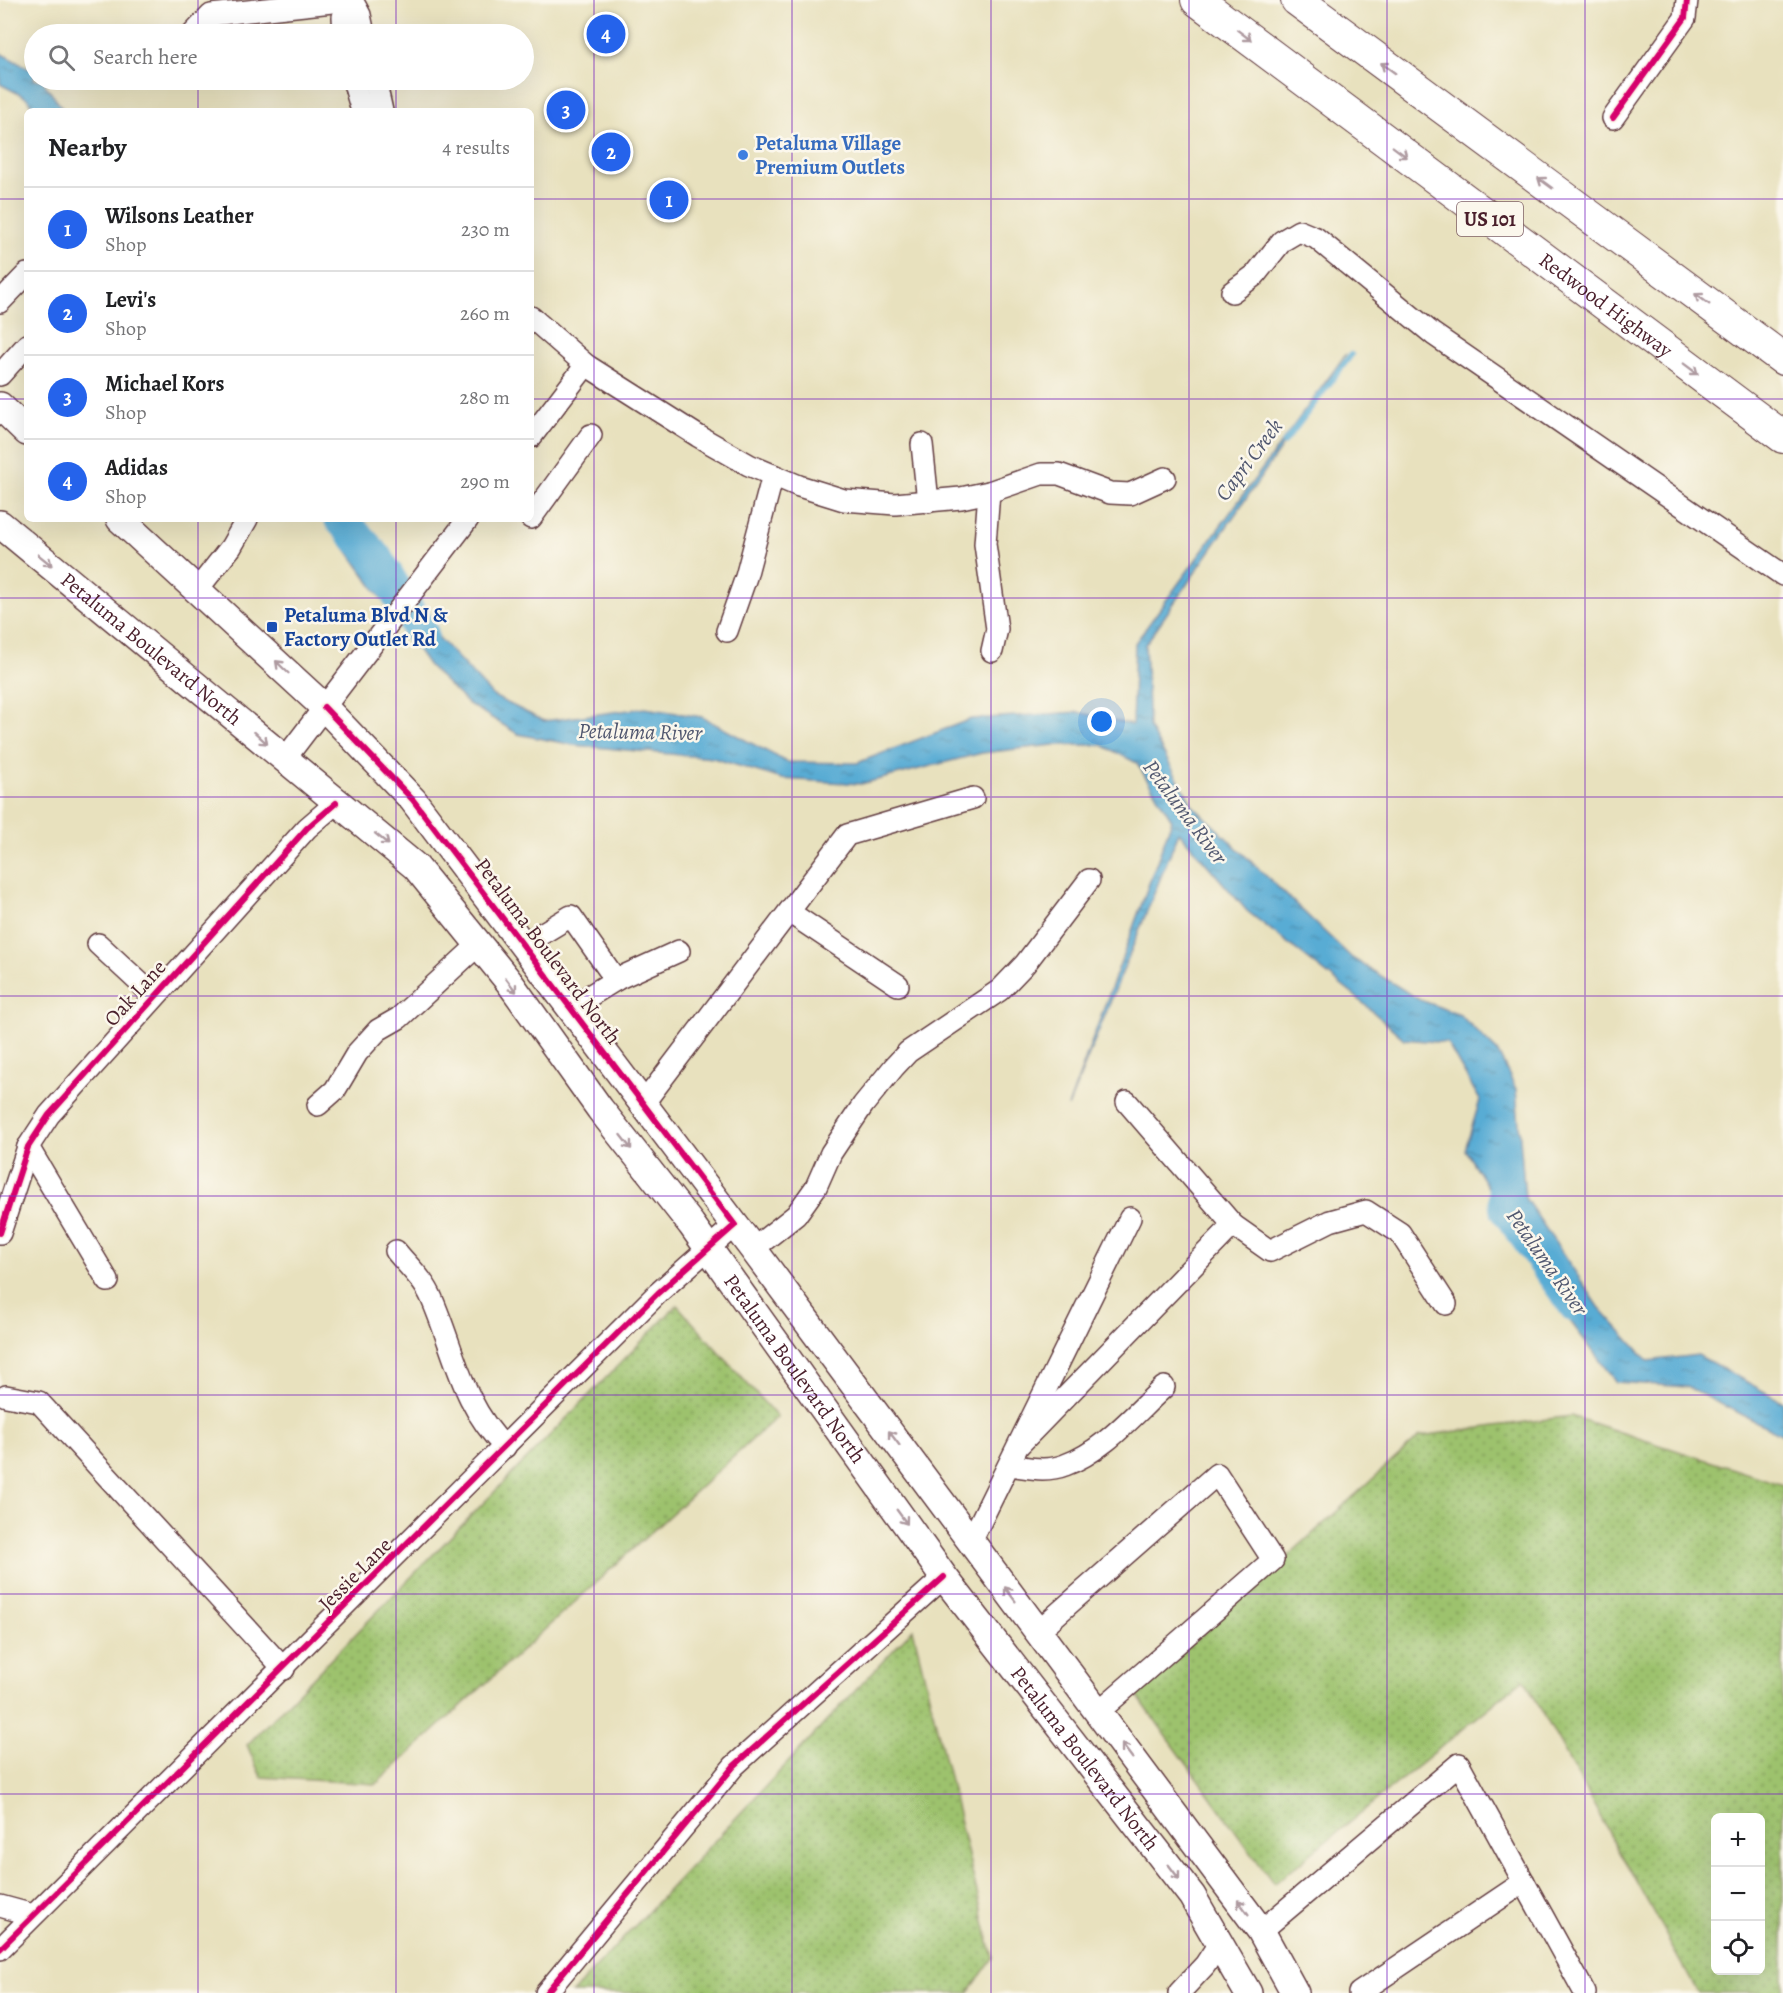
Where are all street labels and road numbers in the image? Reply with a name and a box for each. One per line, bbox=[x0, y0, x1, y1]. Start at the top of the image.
road number: US 101 bbox=[1457, 202, 1523, 236]
street label: Redwood Highway bbox=[1533, 246, 1679, 364]
street label: Petaluma Boulevard North bbox=[55, 566, 248, 732]
street label: Petaluma Boulevard North bbox=[469, 852, 627, 1050]
street label: Oak Lane bbox=[98, 954, 172, 1032]
street label: Petaluma Boulevard North bbox=[717, 1268, 872, 1469]
street label: Jessie Lane bbox=[312, 1531, 398, 1617]
street label: Petaluma Boulevard North bbox=[1004, 1660, 1166, 1857]

